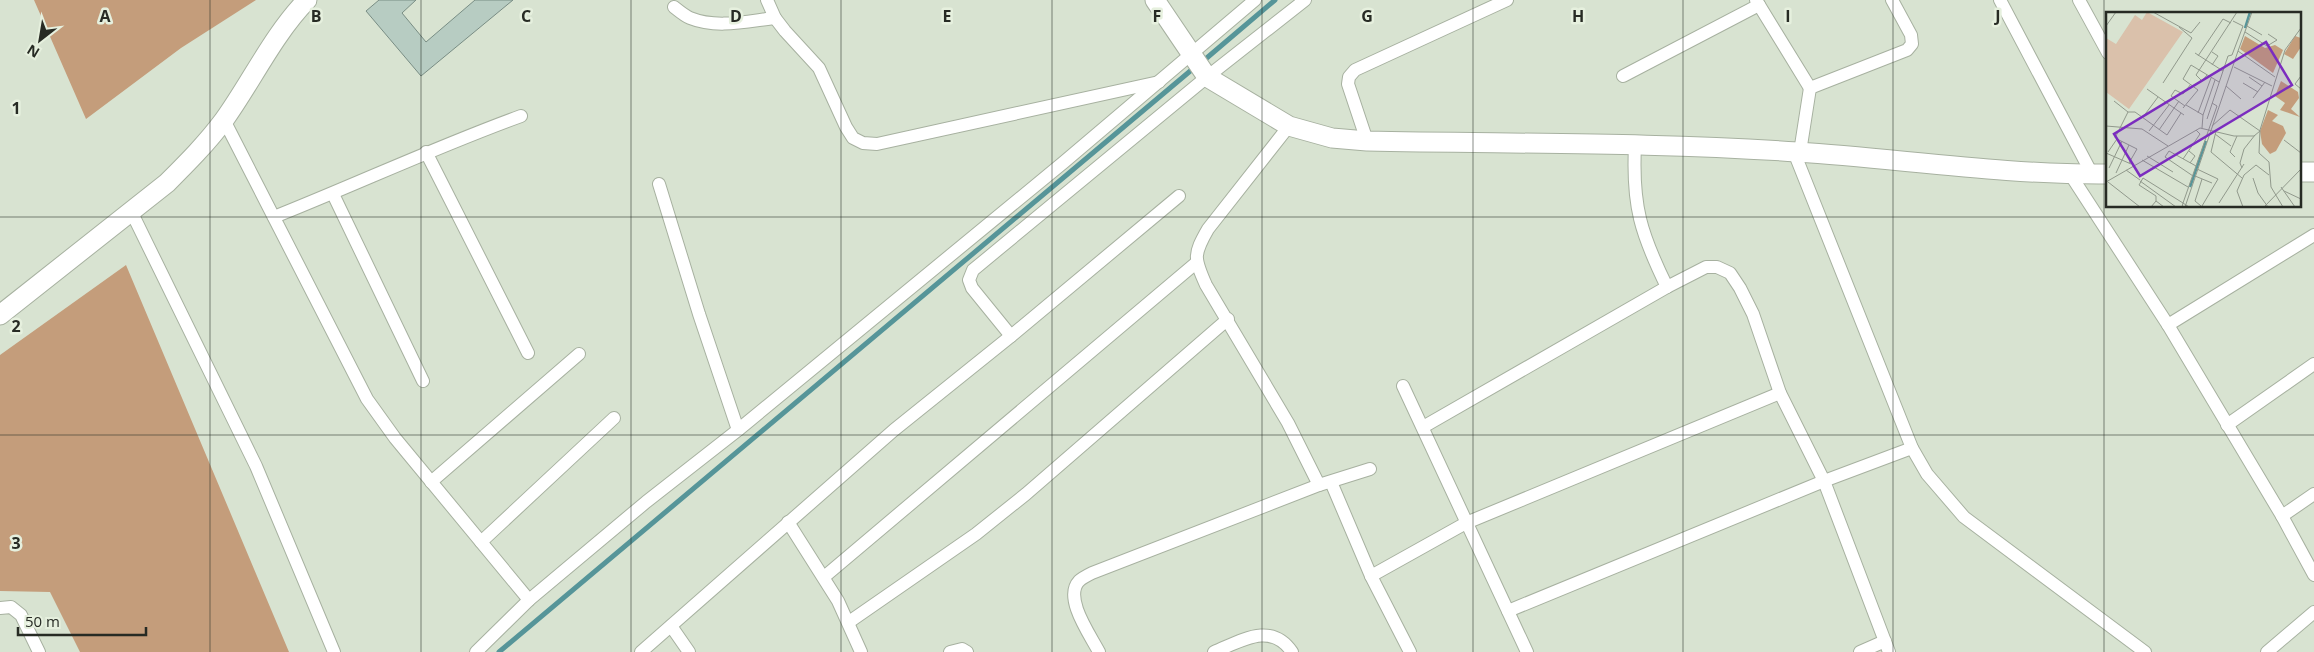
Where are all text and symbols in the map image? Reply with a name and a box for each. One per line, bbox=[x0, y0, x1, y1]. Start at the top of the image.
text: A bbox=[99, 5, 111, 27]
text: B bbox=[311, 5, 321, 27]
text: C bbox=[521, 5, 531, 27]
text: D bbox=[730, 5, 742, 27]
text: E bbox=[943, 5, 952, 27]
text: F bbox=[1153, 5, 1161, 27]
text: G bbox=[1361, 5, 1373, 27]
text: H bbox=[1572, 5, 1584, 27]
text: I bbox=[1785, 5, 1791, 27]
text: J bbox=[1993, 5, 2001, 27]
inset map bbox=[2106, 12, 2302, 208]
north arrow bbox=[15, 15, 65, 65]
text: N bbox=[23, 40, 43, 63]
text: 1 bbox=[11, 97, 21, 119]
text: 2 bbox=[11, 315, 21, 337]
text: 3 bbox=[11, 532, 21, 554]
scale bar bbox=[18, 604, 145, 636]
text: 50 m bbox=[25, 611, 60, 631]

